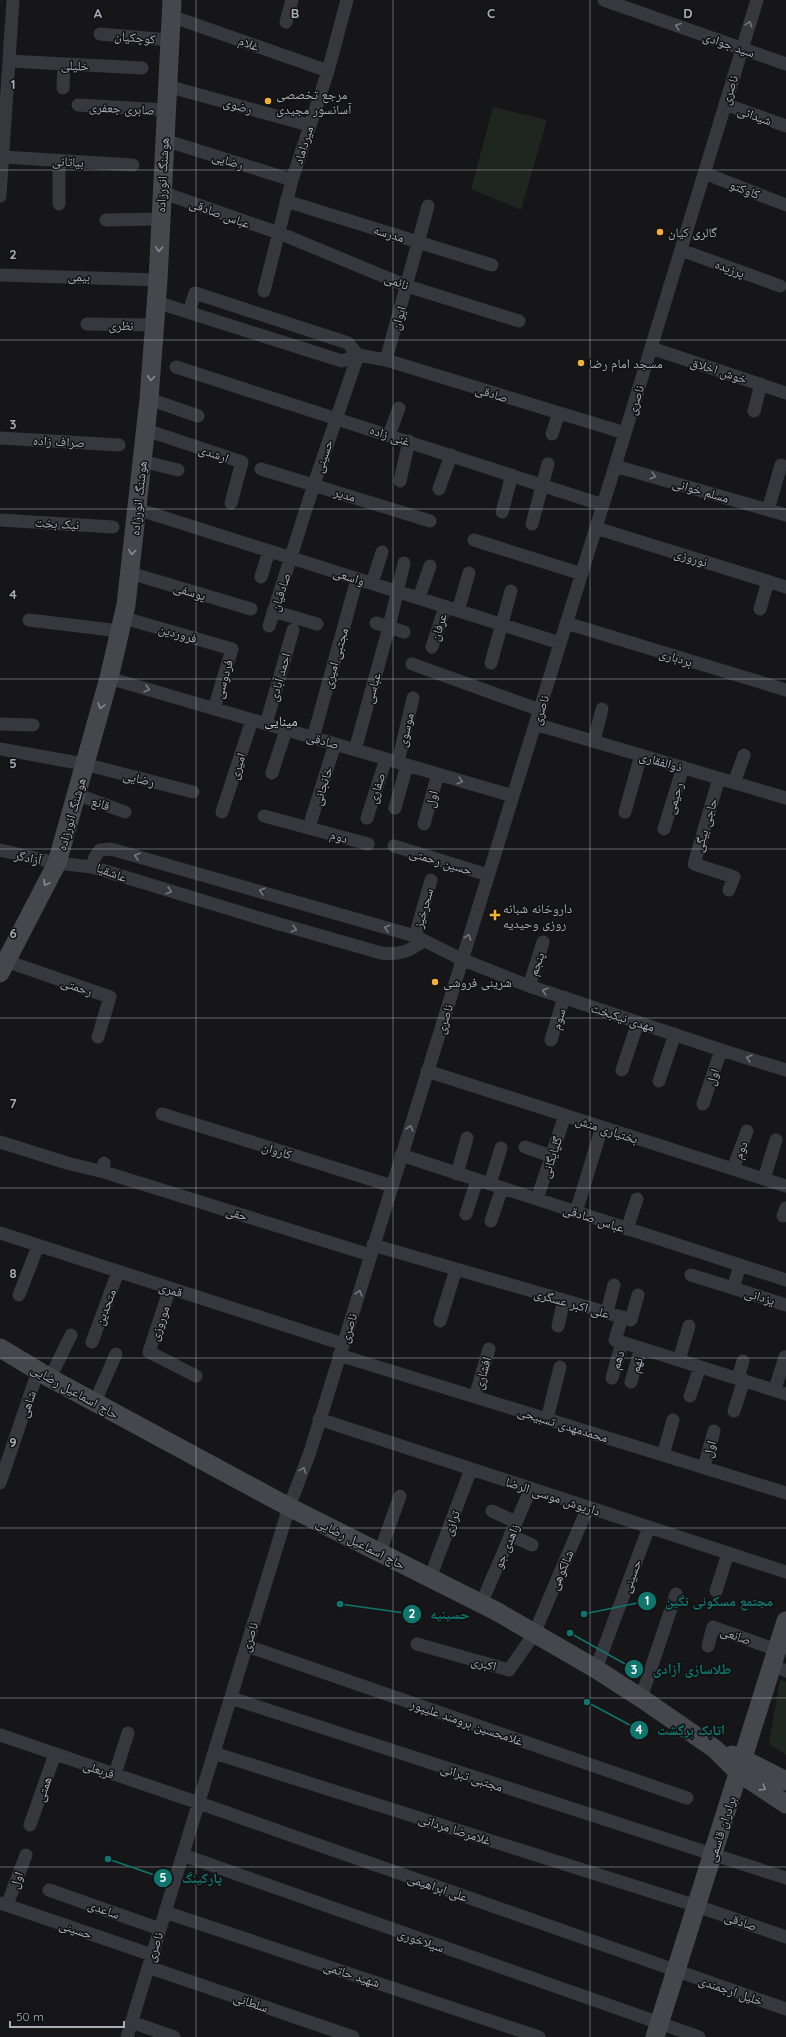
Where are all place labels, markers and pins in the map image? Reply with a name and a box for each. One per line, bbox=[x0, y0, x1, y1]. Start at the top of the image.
place label: مرجع تخصصی آسانسور مجیدی bbox=[276, 86, 352, 118]
marker: مرجع تخصصی آسانسور مجیدی bbox=[263, 96, 273, 106]
place label: گالری کیان bbox=[668, 224, 718, 241]
marker: گالری کیان bbox=[655, 227, 665, 237]
place label: مسجد امام رضا bbox=[589, 355, 663, 372]
marker: مسجد امام رضا bbox=[576, 358, 586, 368]
place label: داروخانه شبانه روزی وحیدیه bbox=[503, 900, 572, 932]
marker: داروخانه شبانه روزی وحیدیه bbox=[490, 910, 500, 920]
place label: شرینی فروشی bbox=[443, 974, 512, 991]
marker: شرینی فروشی bbox=[430, 977, 440, 987]
callout: مجتمع مسکونی نگین bbox=[637, 1588, 782, 1614]
callout: حسینیه bbox=[402, 1601, 477, 1627]
callout: طلاسازی آزادی bbox=[624, 1656, 739, 1682]
callout: اتابک برگشت bbox=[629, 1717, 733, 1743]
callout: پارکینگ bbox=[153, 1865, 230, 1891]

